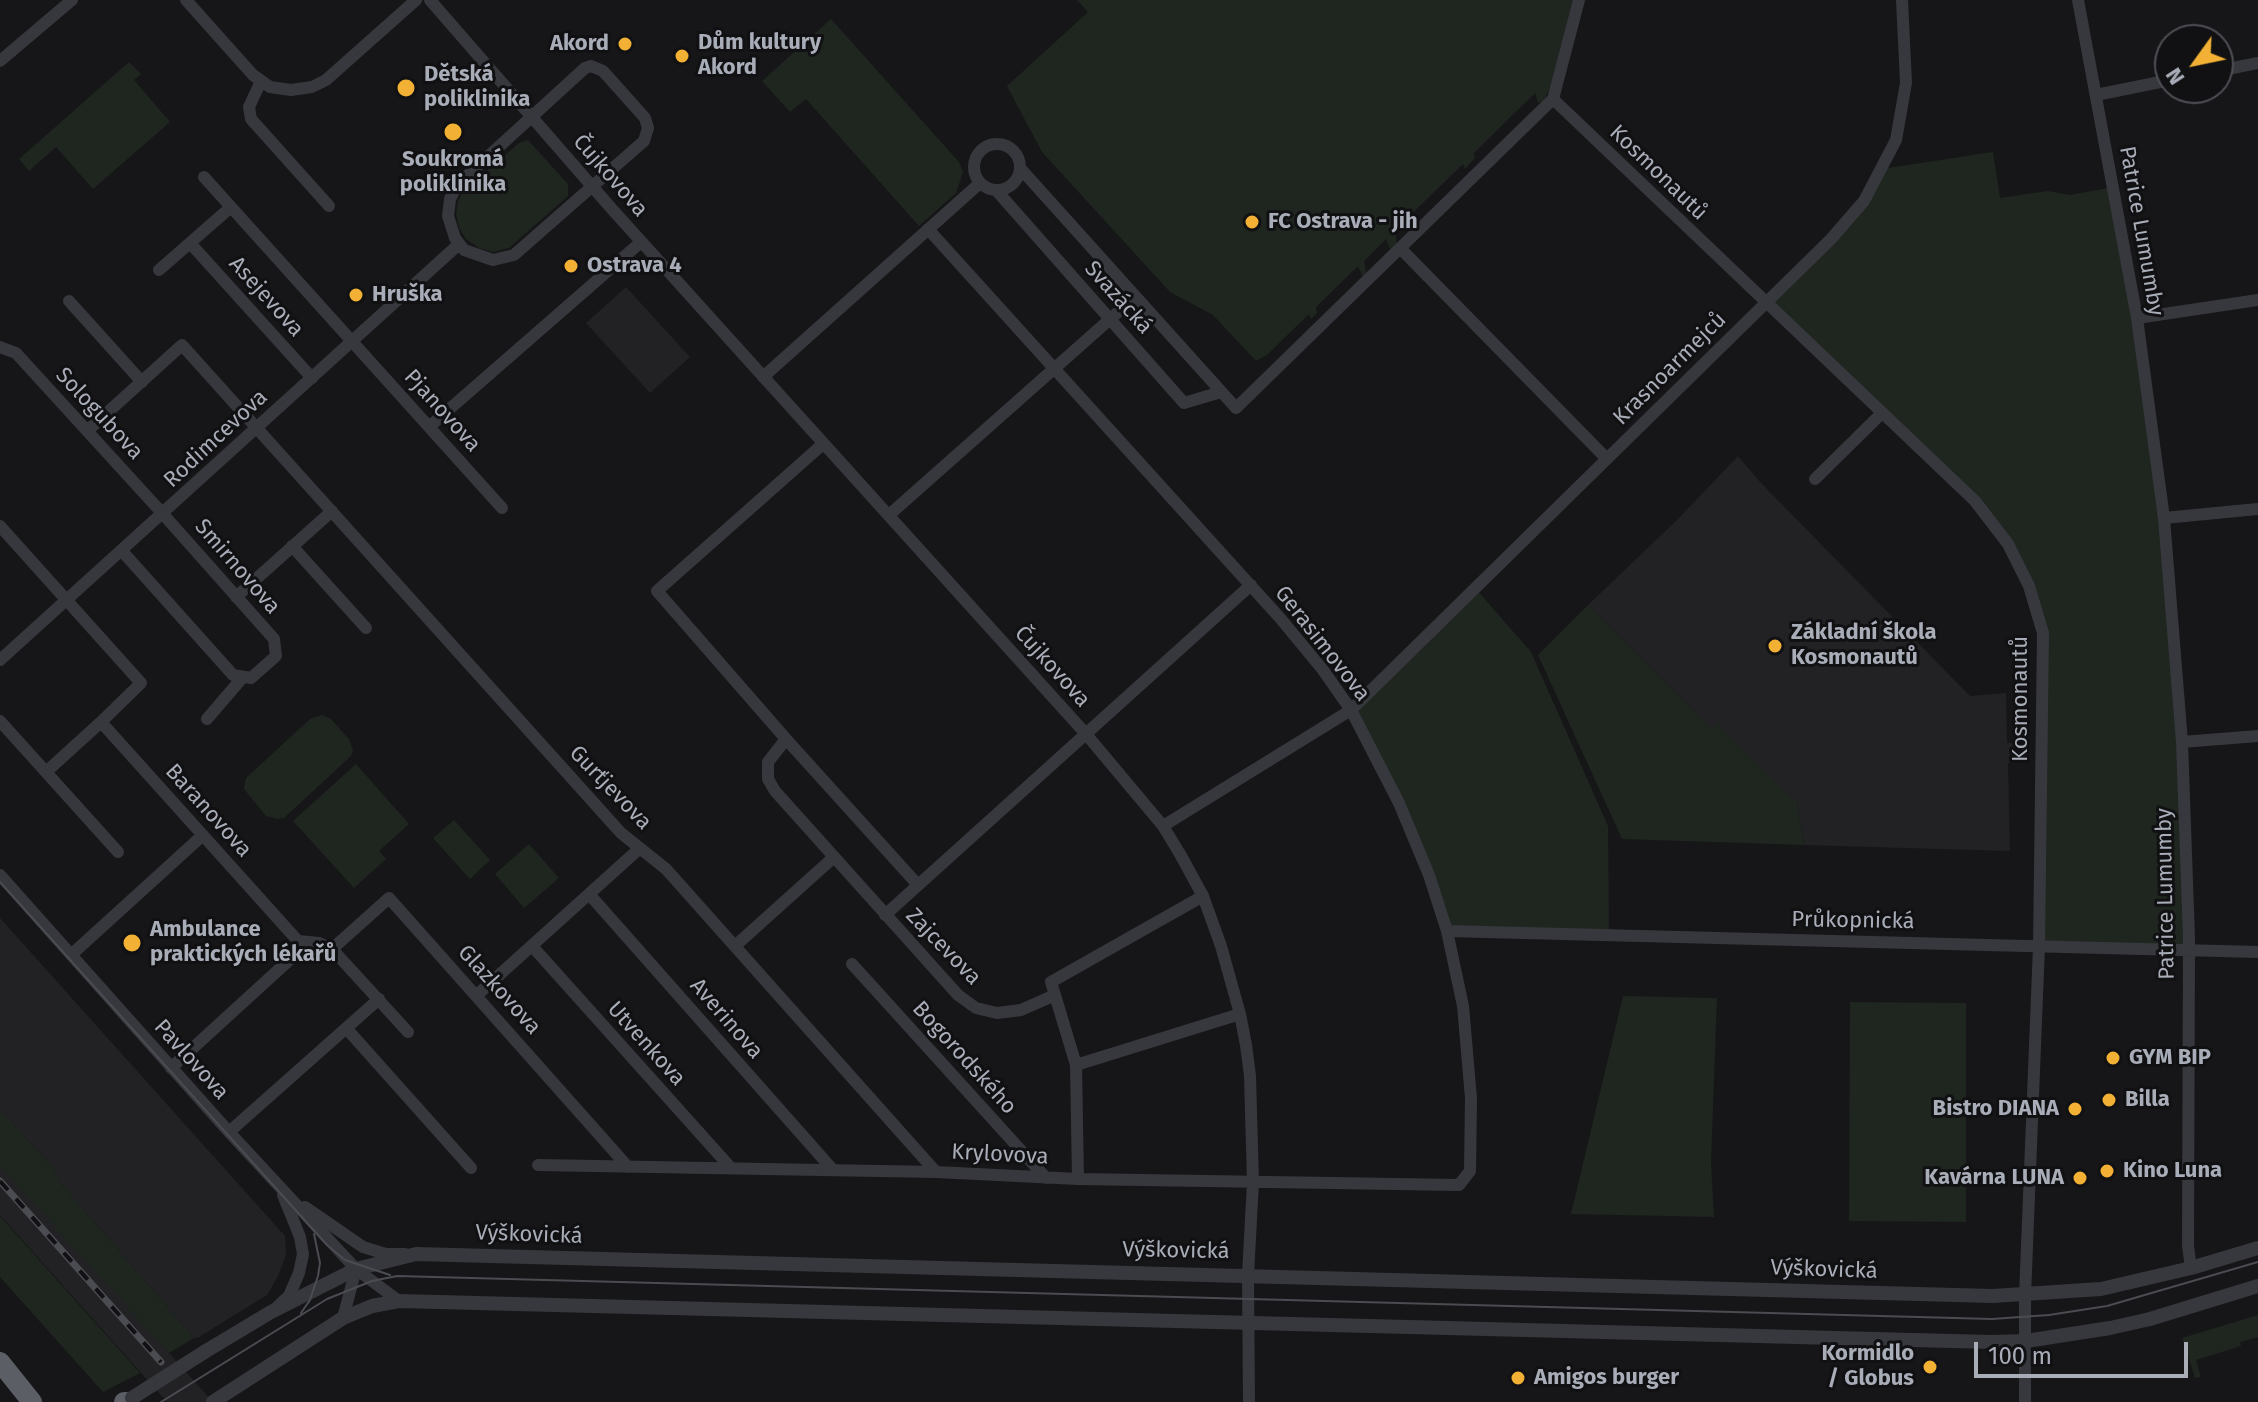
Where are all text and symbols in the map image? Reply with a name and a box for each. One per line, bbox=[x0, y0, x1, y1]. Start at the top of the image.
north arrow bbox=[2154, 24, 2234, 104]
place label: Dům kultury Akord bbox=[698, 30, 821, 82]
place label: Akord bbox=[550, 31, 609, 57]
marker: Akord bbox=[616, 35, 634, 53]
marker: Dům kultury Akord bbox=[673, 47, 691, 65]
place label: Dětská poliklinika bbox=[424, 62, 530, 114]
text: N bbox=[2160, 63, 2190, 90]
marker: Dětská poliklinika bbox=[395, 77, 417, 99]
street label: Kosmonautů bbox=[1604, 120, 1712, 226]
marker: Soukromá poliklinika bbox=[442, 121, 464, 143]
street label: Čujkovova bbox=[567, 129, 653, 223]
street label: Patrice Lumumby bbox=[2113, 144, 2169, 318]
place label: Soukromá poliklinika bbox=[400, 147, 506, 198]
place label: FC Ostrava - jih bbox=[1268, 209, 1418, 235]
marker: FC Ostrava - jih bbox=[1243, 213, 1261, 231]
street label: Asejevova bbox=[223, 251, 309, 343]
place label: Ostrava 4 bbox=[587, 253, 682, 279]
street label: Svazácká bbox=[1078, 256, 1158, 340]
marker: Ostrava 4 bbox=[562, 257, 580, 275]
place label: Hruška bbox=[372, 282, 443, 308]
marker: Hruška bbox=[347, 286, 365, 304]
street label: Krasnoarmejců bbox=[1608, 307, 1732, 431]
street label: Sologubova bbox=[50, 362, 148, 466]
street label: Pjanovova bbox=[398, 364, 486, 458]
street label: Rodimcevova bbox=[159, 384, 273, 494]
street label: Smirnovova bbox=[189, 514, 285, 620]
street label: Gerasimovova bbox=[1269, 581, 1375, 707]
place label: Základní škola Kosmonautů bbox=[1791, 620, 1937, 672]
street label: Čujkovova bbox=[1009, 621, 1095, 713]
street label: Kosmonautů bbox=[2008, 636, 2034, 762]
marker: Základní škola Kosmonautů bbox=[1766, 637, 1784, 655]
street label: Gurťjevova bbox=[563, 740, 657, 836]
street label: Baranovova bbox=[159, 759, 257, 863]
street label: Patrice Lumumby bbox=[2151, 808, 2181, 980]
street label: Zajcevova bbox=[900, 903, 986, 991]
street label: Průkopnická bbox=[1791, 907, 1915, 935]
place label: Ambulance praktických lékařů bbox=[150, 917, 336, 968]
marker: Ambulance praktických lékařů bbox=[121, 932, 143, 954]
street label: Glazkovova bbox=[452, 940, 546, 1040]
street label: Averinova bbox=[684, 973, 768, 1065]
street label: Utvenkova bbox=[601, 996, 691, 1092]
street label: Bogorodského bbox=[906, 996, 1022, 1120]
street label: Pavlovova bbox=[148, 1014, 234, 1106]
place label: GYM BIP bbox=[2129, 1045, 2211, 1071]
marker: GYM BIP bbox=[2104, 1049, 2122, 1067]
place label: Billa bbox=[2125, 1087, 2170, 1113]
marker: Billa bbox=[2100, 1091, 2118, 1109]
place label: Bistro DIANA bbox=[1933, 1096, 2059, 1122]
marker: Bistro DIANA bbox=[2066, 1100, 2084, 1118]
street label: Krylovova bbox=[951, 1139, 1049, 1171]
place label: Kino Luna bbox=[2123, 1158, 2222, 1184]
marker: Kino Luna bbox=[2098, 1162, 2116, 1180]
place label: Kavárna LUNA bbox=[1924, 1165, 2064, 1191]
marker: Kavárna LUNA bbox=[2071, 1169, 2089, 1187]
street label: Výškovická bbox=[475, 1220, 583, 1250]
street label: Výškovická bbox=[1122, 1237, 1230, 1265]
street label: Výškovická bbox=[1770, 1255, 1878, 1285]
scale bar bbox=[1978, 1326, 2192, 1376]
place label: Kormidlo / Globus bbox=[1822, 1341, 1914, 1392]
text: 100 m bbox=[1988, 1342, 2052, 1370]
marker: Kormidlo / Globus bbox=[1921, 1358, 1939, 1376]
place label: Amigos burger bbox=[1534, 1365, 1679, 1391]
marker: Amigos burger bbox=[1509, 1369, 1527, 1387]

